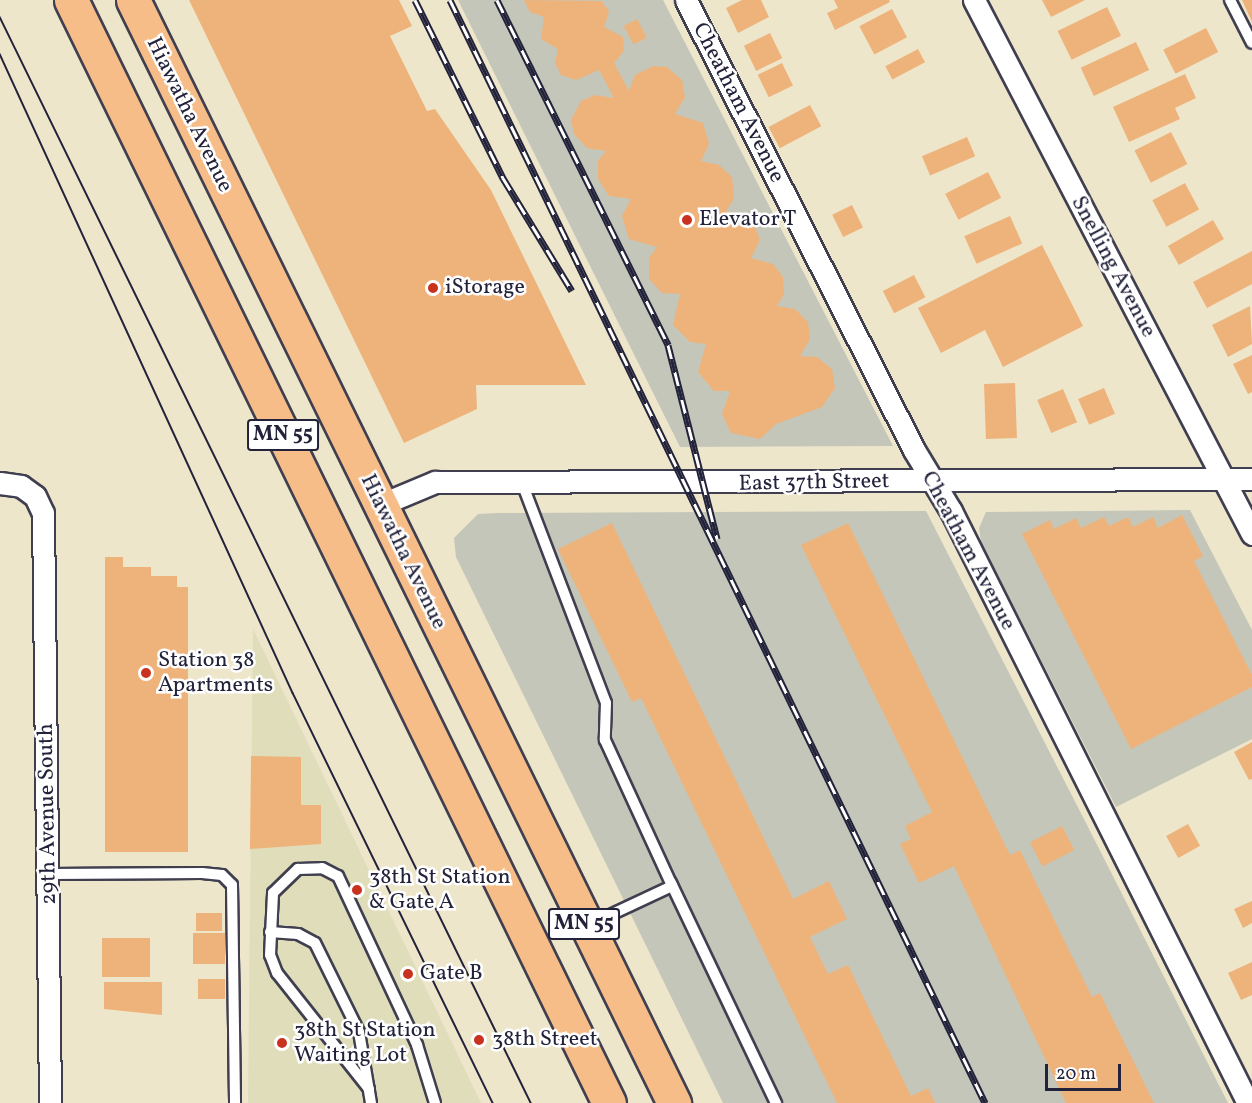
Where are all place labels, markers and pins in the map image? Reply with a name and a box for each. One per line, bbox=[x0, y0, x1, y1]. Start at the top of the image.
place label: Elevator T bbox=[699, 207, 797, 233]
marker: Elevator T bbox=[680, 213, 694, 227]
place label: iStorage bbox=[445, 275, 525, 301]
marker: iStorage bbox=[426, 281, 440, 295]
place label: Station 38 Apartments bbox=[158, 647, 273, 698]
marker: Station 38 Apartments bbox=[139, 666, 153, 680]
place label: 38th St Station & Gate A bbox=[369, 864, 511, 915]
marker: 38th St Station & Gate A bbox=[350, 883, 364, 897]
place label: Gate B bbox=[420, 961, 483, 987]
marker: Gate B bbox=[401, 967, 415, 981]
place label: 38th St Station Waiting Lot bbox=[294, 1017, 436, 1068]
place label: 38th Street bbox=[492, 1027, 597, 1053]
marker: 38th Street bbox=[470, 1031, 488, 1049]
marker: 38th St Station Waiting Lot bbox=[275, 1036, 289, 1050]

